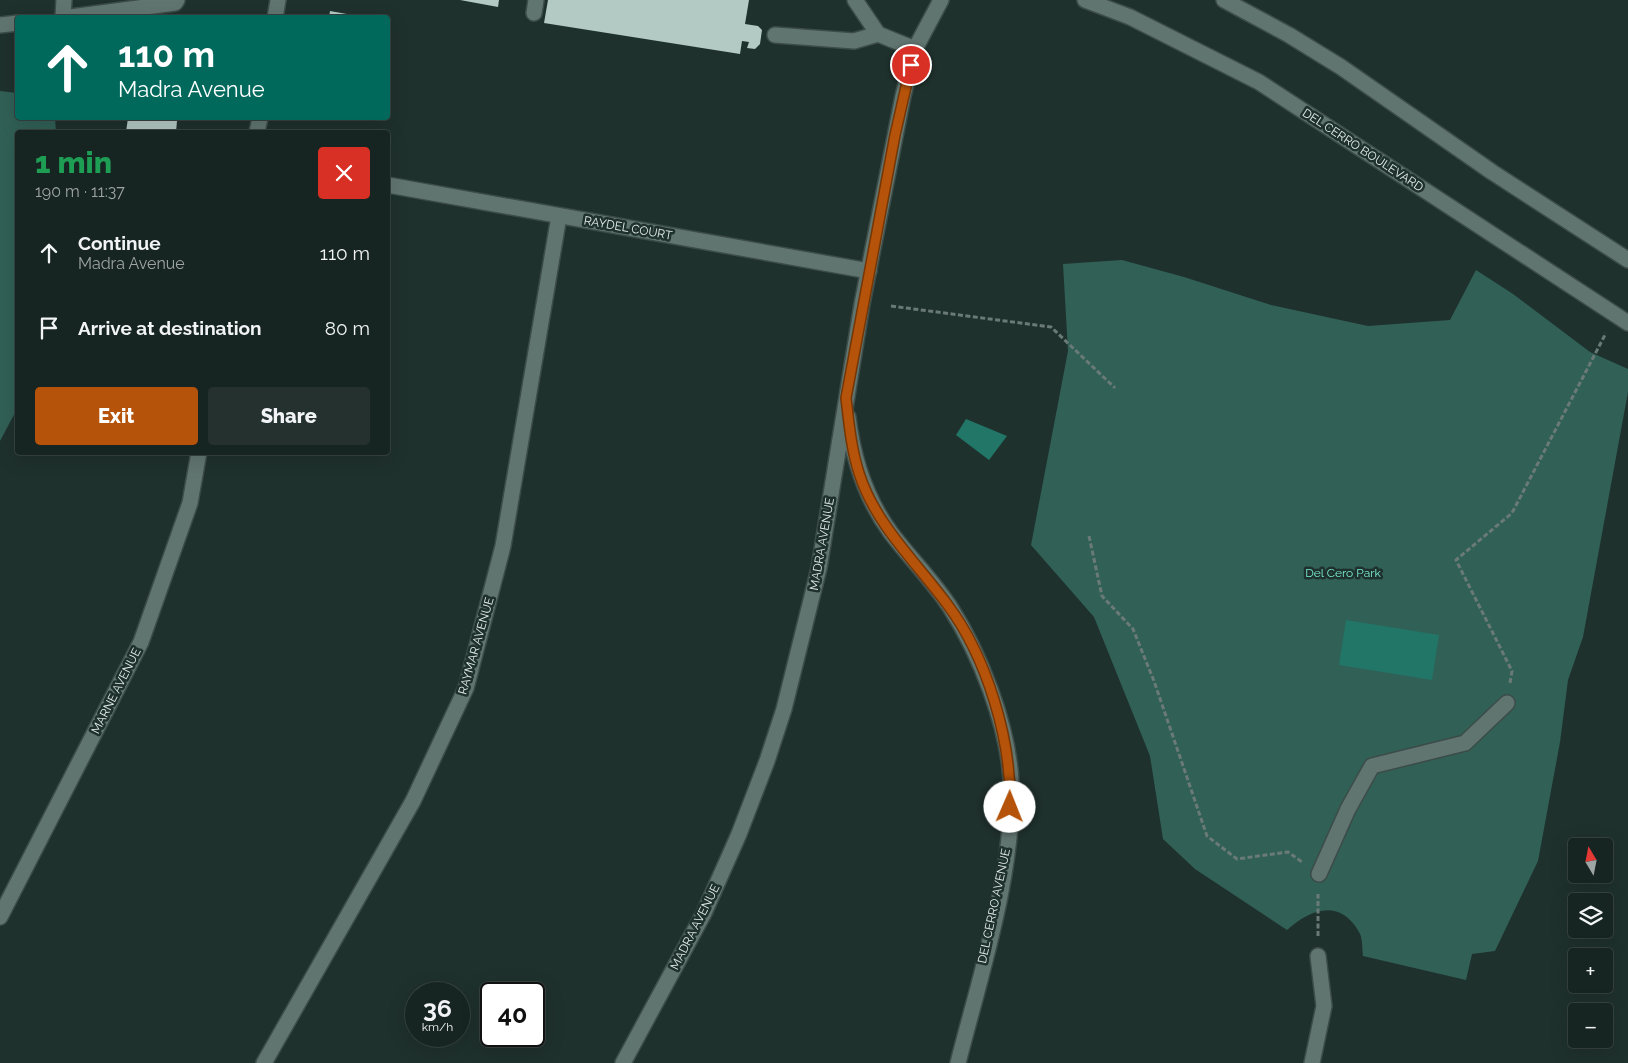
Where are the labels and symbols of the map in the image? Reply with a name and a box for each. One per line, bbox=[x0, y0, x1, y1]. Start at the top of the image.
pin bbox=[890, 44, 932, 86]
street label: DEL CERRO BOULEVARD bbox=[1300, 106, 1426, 195]
street label: RAYDEL COURT bbox=[583, 213, 674, 243]
street label: MADRA AVENUE bbox=[807, 497, 837, 591]
park label: Del Cero Park bbox=[1305, 566, 1381, 580]
street label: RAYMAR AVENUE bbox=[455, 596, 497, 696]
street label: MARNE AVENUE bbox=[88, 646, 144, 736]
position arrow bbox=[983, 780, 1035, 832]
north arrow bbox=[1568, 838, 1612, 882]
street label: DEL CERRO AVENUE bbox=[975, 847, 1013, 965]
street label: MADRA AVENUE bbox=[667, 882, 723, 972]
speed limit sign: 40 bbox=[480, 982, 545, 1047]

